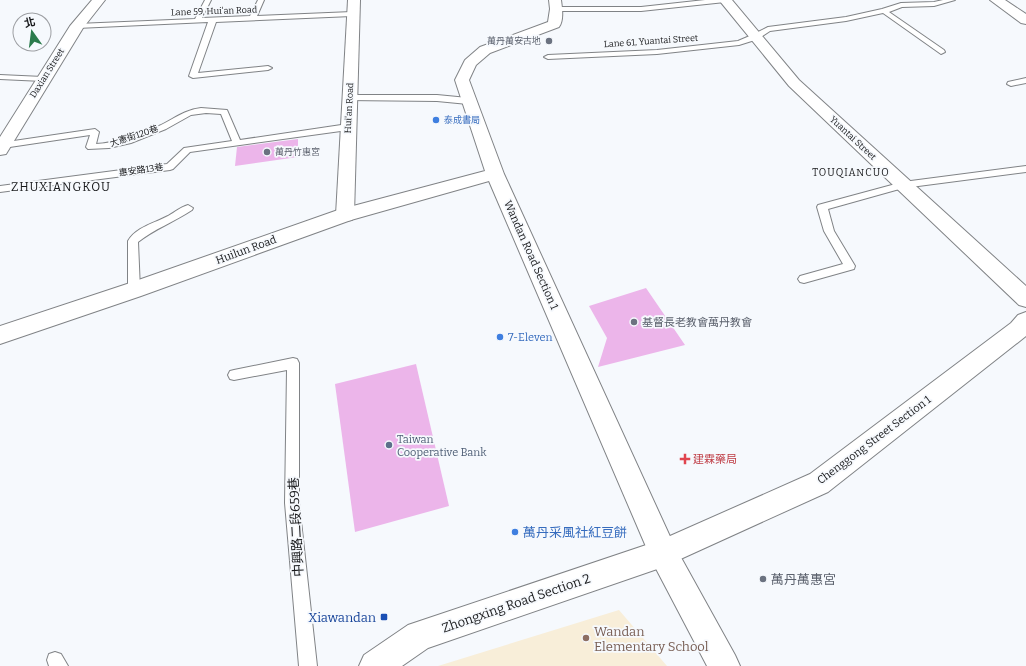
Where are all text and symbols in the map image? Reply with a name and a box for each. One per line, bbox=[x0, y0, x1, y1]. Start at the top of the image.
street label: Lane 59, Hui'an Road bbox=[171, 4, 258, 18]
north arrow bbox=[12, 12, 52, 52]
text: 北 bbox=[23, 15, 37, 30]
street label: Lane 61, Yuantai Street bbox=[604, 33, 699, 49]
place label: 萬丹萬安古地 bbox=[487, 36, 541, 46]
marker: 萬丹萬安古地 bbox=[544, 36, 554, 46]
street label: Daxian Street bbox=[28, 46, 67, 100]
street label: Hui'an Road bbox=[343, 82, 355, 134]
place label: 泰成書局 bbox=[444, 114, 480, 125]
street label: Yuantai Street bbox=[828, 114, 879, 162]
marker: 泰成書局 bbox=[431, 115, 441, 125]
street label: 大憲街120巷 bbox=[109, 123, 159, 149]
marker: 萬丹竹惠宮 bbox=[262, 147, 272, 157]
place label: 萬丹竹惠宮 bbox=[275, 147, 320, 157]
street label: 惠安路13巷 bbox=[118, 162, 164, 178]
district label: TOUQIANCUO bbox=[812, 167, 890, 179]
district label: ZHUXIANGKOU bbox=[11, 180, 111, 194]
street label: Wandan Road Section 1 bbox=[501, 198, 561, 312]
street label: Huilun Road bbox=[214, 233, 279, 267]
place label: 基督長老教會萬丹教會 bbox=[642, 316, 752, 329]
marker: 基督長老教會萬丹教會 bbox=[629, 317, 639, 327]
place label: 7-Eleven bbox=[508, 331, 553, 344]
marker: 7-Eleven bbox=[495, 332, 505, 342]
street label: Chenggong Street Section 1 bbox=[815, 393, 934, 487]
place label: Taiwan Cooperative Bank bbox=[397, 433, 487, 459]
marker: Taiwan Cooperative Bank bbox=[384, 440, 394, 450]
place label: 建霖藥局 bbox=[693, 453, 737, 466]
marker: 建霖藥局 bbox=[680, 454, 690, 464]
street label: 中興路二段659巷 bbox=[286, 477, 306, 577]
place label: 萬丹采風社紅豆餅 bbox=[523, 525, 627, 540]
marker: 萬丹采風社紅豆餅 bbox=[510, 527, 520, 537]
street label: Zhongxing Road Section 2 bbox=[440, 570, 592, 636]
place label: 萬丹萬惠宮 bbox=[771, 572, 836, 587]
marker: 萬丹萬惠宮 bbox=[758, 574, 768, 584]
place label: Xiawandan bbox=[308, 610, 377, 625]
marker: Xiawandan bbox=[379, 612, 389, 622]
place label: Wandan Elementary School bbox=[594, 624, 709, 654]
marker: Wandan Elementary School bbox=[581, 633, 591, 643]

